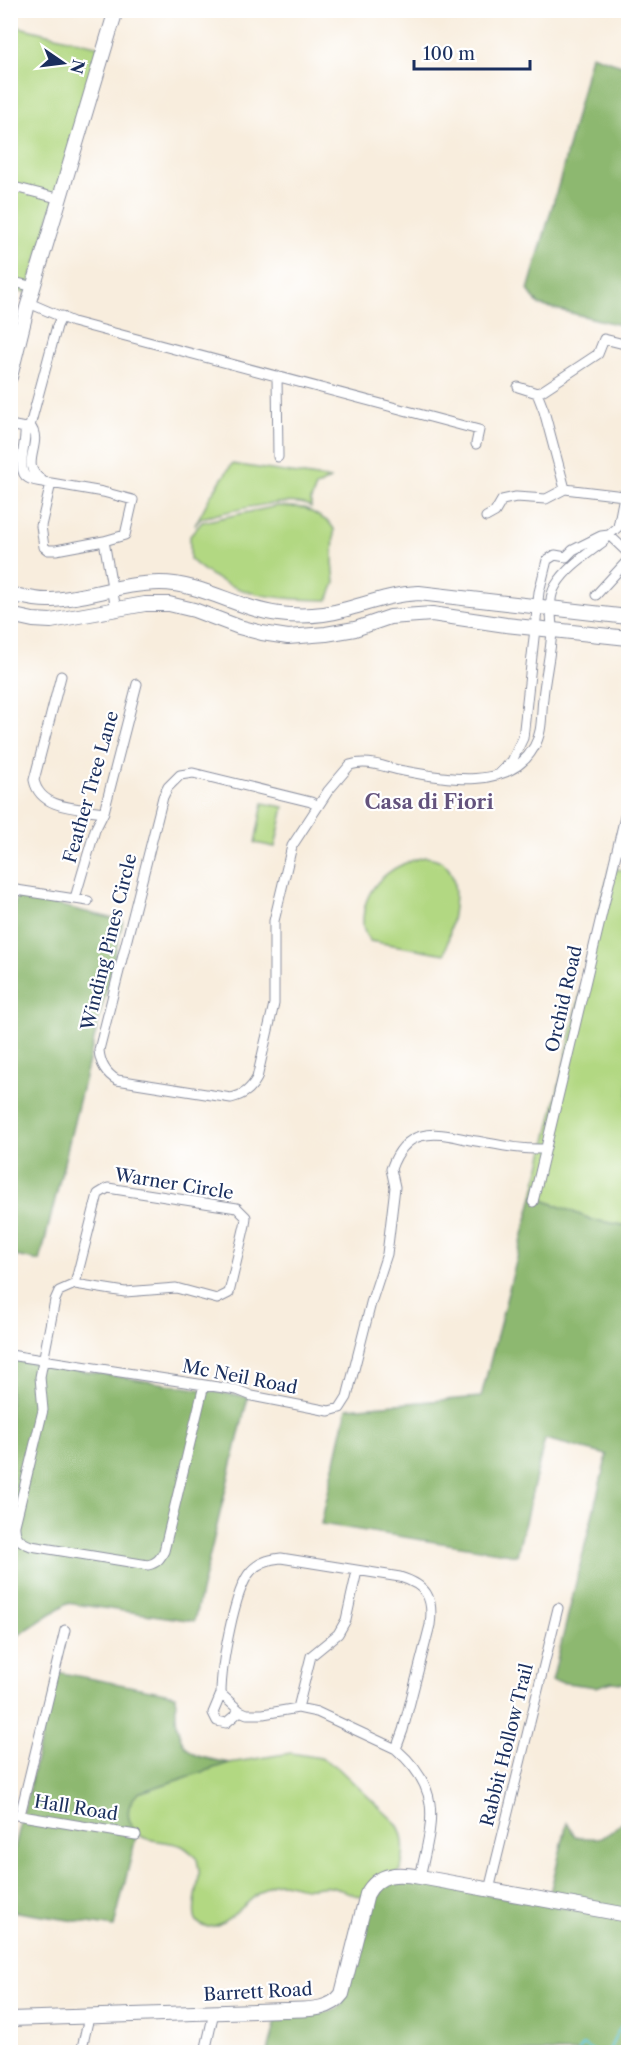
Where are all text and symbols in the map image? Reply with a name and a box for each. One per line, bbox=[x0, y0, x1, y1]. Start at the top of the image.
north arrow bbox=[33, 33, 93, 93]
scale bar bbox=[414, 33, 530, 71]
text: 100 m bbox=[423, 43, 475, 65]
text: N bbox=[66, 57, 89, 76]
street label: Feather Tree Lane bbox=[59, 708, 123, 866]
district label: Casa di Fiori bbox=[364, 790, 494, 814]
street label: Winding Pines Circle bbox=[76, 851, 142, 1034]
street label: Orchid Road bbox=[541, 943, 587, 1054]
street label: Warner Circle bbox=[112, 1164, 235, 1204]
street label: Mc Neil Road bbox=[181, 1355, 299, 1399]
street label: Rabbit Hollow Trail bbox=[476, 1661, 538, 1829]
street label: Hall Road bbox=[32, 1791, 120, 1826]
street label: Barrett Road bbox=[203, 1978, 313, 2006]

